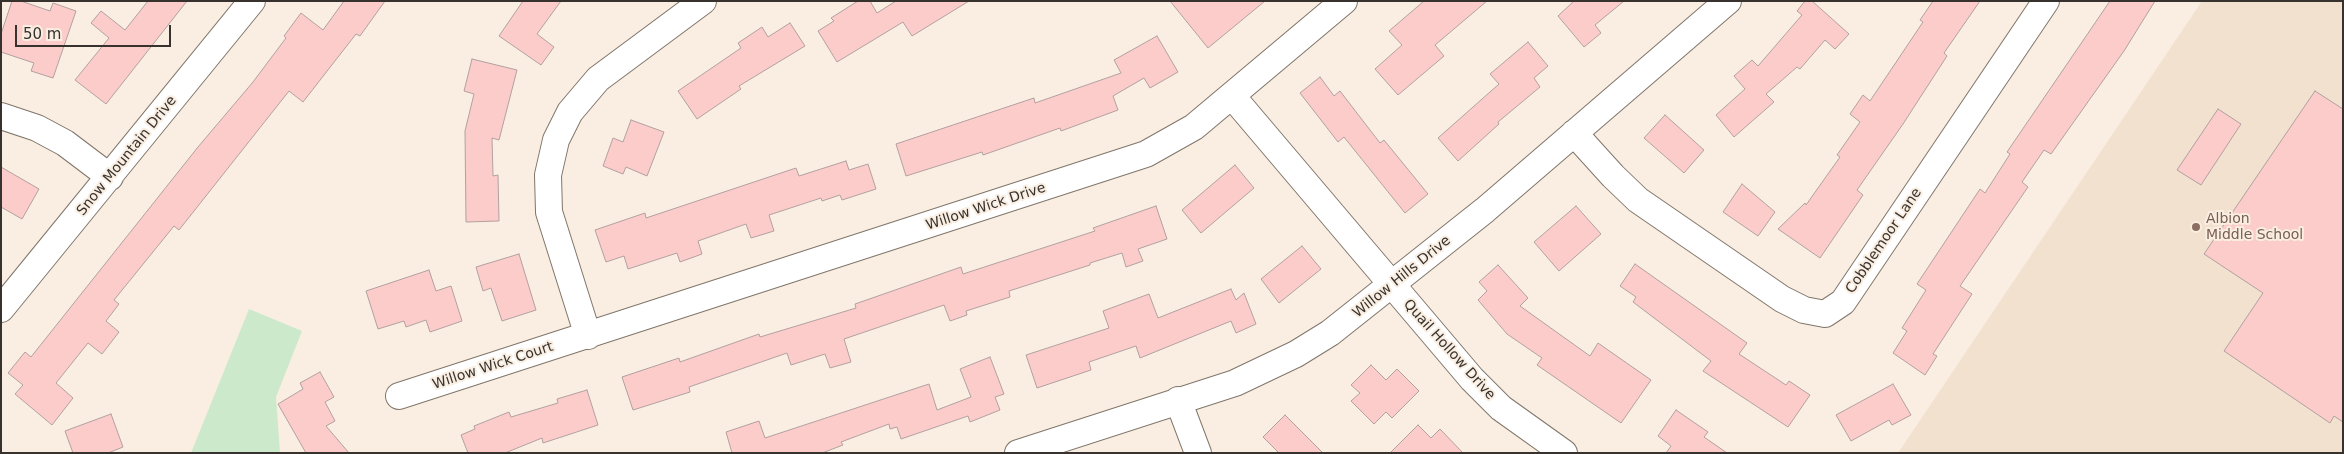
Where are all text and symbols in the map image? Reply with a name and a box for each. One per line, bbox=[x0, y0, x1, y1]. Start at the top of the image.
scale bar bbox=[18, 15, 174, 47]
text: 50 m bbox=[23, 25, 61, 43]
street label: Snow Mountain Drive bbox=[74, 93, 180, 219]
street label: Willow Wick Drive bbox=[924, 180, 1048, 234]
street label: Cobblemoor Lane bbox=[1843, 185, 1925, 297]
place label: Albion Middle School bbox=[2206, 211, 2303, 243]
marker: Albion Middle School bbox=[2190, 221, 2202, 233]
street label: Willow Hills Drive bbox=[1350, 232, 1454, 322]
street label: Quail Hollow Drive bbox=[1399, 296, 1499, 404]
street label: Willow Wick Court bbox=[431, 339, 555, 393]

